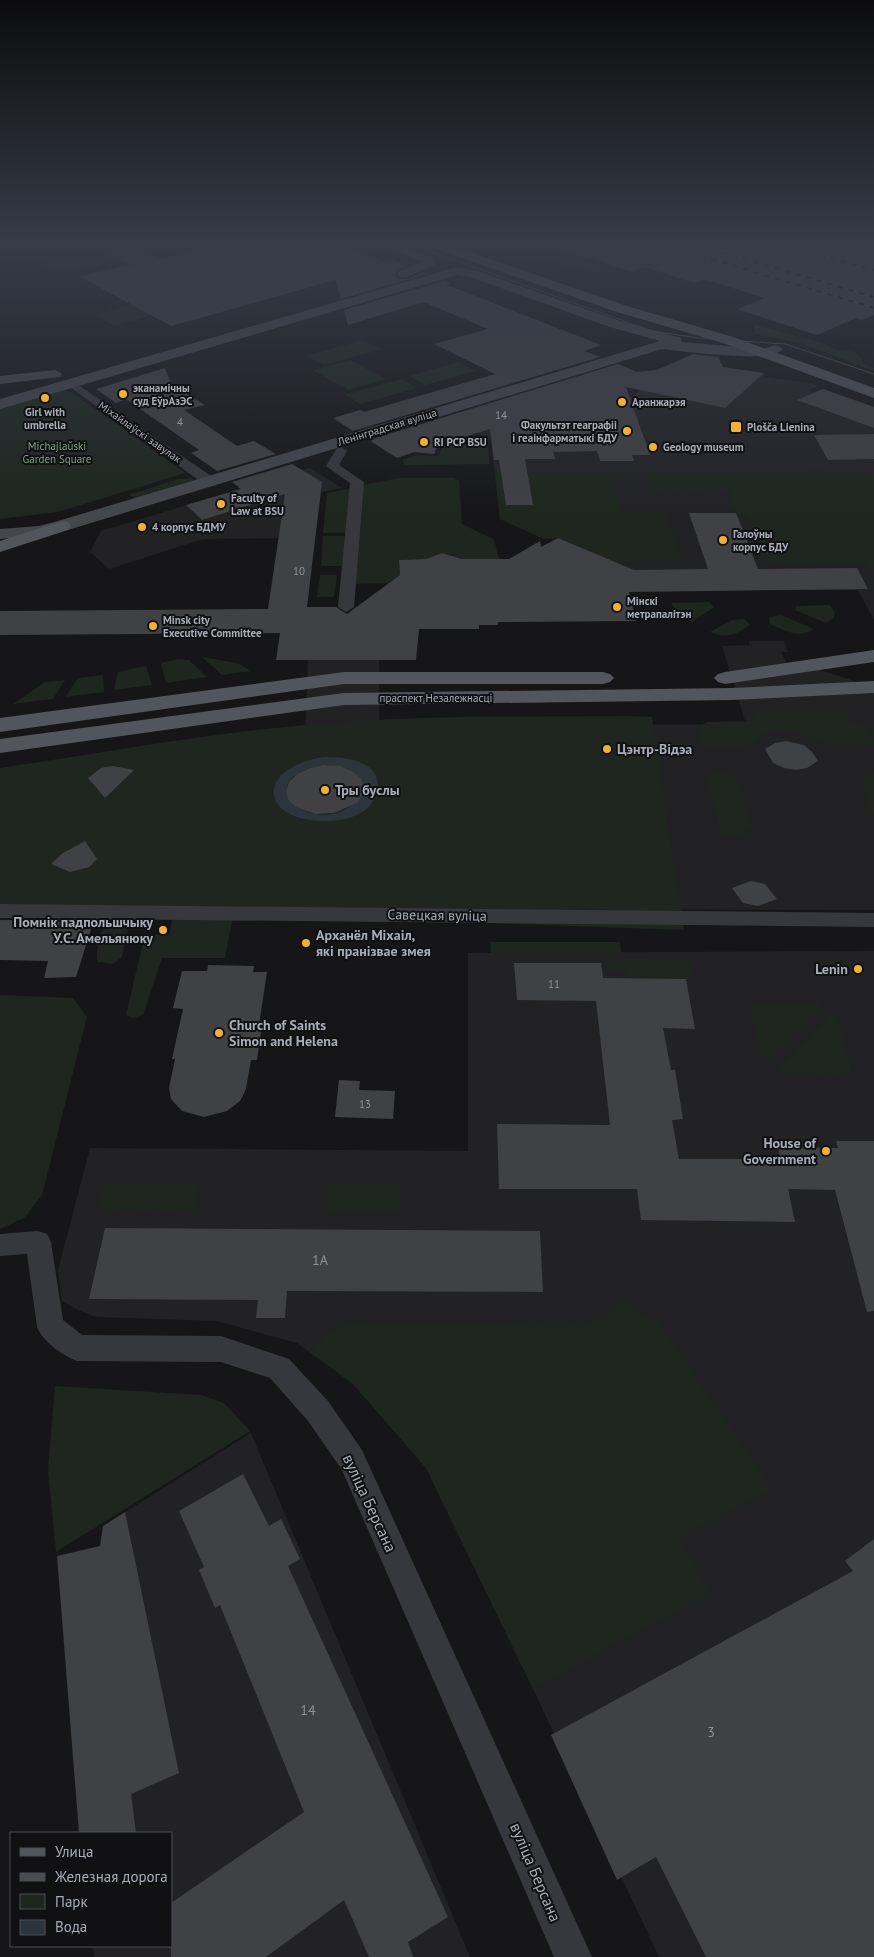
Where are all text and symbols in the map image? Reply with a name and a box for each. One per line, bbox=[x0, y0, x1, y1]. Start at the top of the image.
place label: эканамічны суд ЕўрАзЭС bbox=[133, 381, 192, 408]
marker: эканамічны суд ЕўрАзЭС bbox=[117, 388, 129, 400]
marker: Girl with umbrella bbox=[39, 392, 51, 404]
place label: Аранжарэя bbox=[632, 395, 686, 409]
marker: Аранжарэя bbox=[616, 396, 628, 408]
street label: Міхайлаўскі завулак bbox=[96, 398, 185, 466]
place label: Girl with umbrella bbox=[24, 405, 66, 432]
street label: Ленінградская вуліца bbox=[335, 405, 438, 449]
house number: 14 bbox=[495, 408, 507, 422]
house number: 4 bbox=[177, 415, 183, 429]
place label: Факультэт геаграфіі і геаінфарматыкі БДУ bbox=[512, 418, 618, 445]
marker: Plošča Lienina bbox=[729, 420, 743, 434]
place label: Plošča Lienina bbox=[747, 420, 815, 434]
marker: Факультэт геаграфіі і геаінфарматыкі БДУ bbox=[621, 425, 633, 437]
place label: RI PCP BSU bbox=[434, 435, 487, 449]
marker: RI PCP BSU bbox=[418, 436, 430, 448]
park label: Michajlaŭski Garden Square bbox=[23, 439, 92, 466]
place label: Geology museum bbox=[663, 440, 744, 454]
marker: Geology museum bbox=[647, 441, 659, 453]
place label: Faculty of Law at BSU bbox=[231, 491, 284, 518]
marker: Faculty of Law at BSU bbox=[215, 498, 227, 510]
place label: 4 корпус БДМУ bbox=[152, 520, 226, 534]
marker: 4 корпус БДМУ bbox=[136, 521, 148, 533]
place label: Галоўны корпус БДУ bbox=[733, 527, 789, 554]
marker: Галоўны корпус БДУ bbox=[717, 534, 729, 546]
house number: 10 bbox=[293, 564, 305, 578]
place label: Мінскі метрапалітэн bbox=[627, 594, 691, 621]
marker: Мінскі метрапалітэн bbox=[611, 601, 623, 613]
place label: Minsk city Executive Committee bbox=[163, 613, 262, 640]
marker: Minsk city Executive Committee bbox=[147, 620, 159, 632]
street label: праспект Незалежнасці bbox=[380, 691, 492, 705]
place label: Цэнтр-Відэа bbox=[617, 740, 692, 758]
marker: Цэнтр-Відэа bbox=[601, 743, 613, 755]
place label: Тры буслы bbox=[335, 781, 400, 799]
marker: Тры буслы bbox=[319, 784, 331, 796]
street label: Савецкая вуліца bbox=[387, 905, 487, 925]
place label: Помнік падпольшчыку У.С. Амельянюку bbox=[13, 913, 153, 947]
marker: Помнік падпольшчыку У.С. Амельянюку bbox=[157, 924, 169, 936]
place label: Арханёл Міхаіл, які пранізвае змея bbox=[316, 926, 431, 960]
marker: Арханёл Міхаіл, які пранізвае змея bbox=[300, 937, 312, 949]
place label: Lenin bbox=[815, 960, 848, 978]
marker: Lenin bbox=[852, 963, 864, 975]
house number: 11 bbox=[548, 977, 560, 991]
place label: Church of Saints Simon and Helena bbox=[229, 1016, 338, 1050]
marker: Church of Saints Simon and Helena bbox=[213, 1027, 225, 1039]
house number: 13 bbox=[359, 1097, 371, 1111]
place label: House of Government bbox=[743, 1134, 817, 1168]
marker: House of Government bbox=[820, 1145, 832, 1157]
house number: 1А bbox=[312, 1251, 329, 1269]
street label: вуліца Берсана bbox=[339, 1451, 401, 1555]
house number: 14 bbox=[300, 1701, 316, 1719]
house number: 3 bbox=[707, 1723, 715, 1741]
street label: вуліца Берсана bbox=[506, 1819, 566, 1925]
legend bbox=[10, 1832, 172, 1947]
text: Улица bbox=[55, 1842, 93, 1861]
text: Железная дорога bbox=[54, 1867, 168, 1886]
text: Парк bbox=[55, 1892, 88, 1911]
text: Вода bbox=[55, 1917, 87, 1936]

